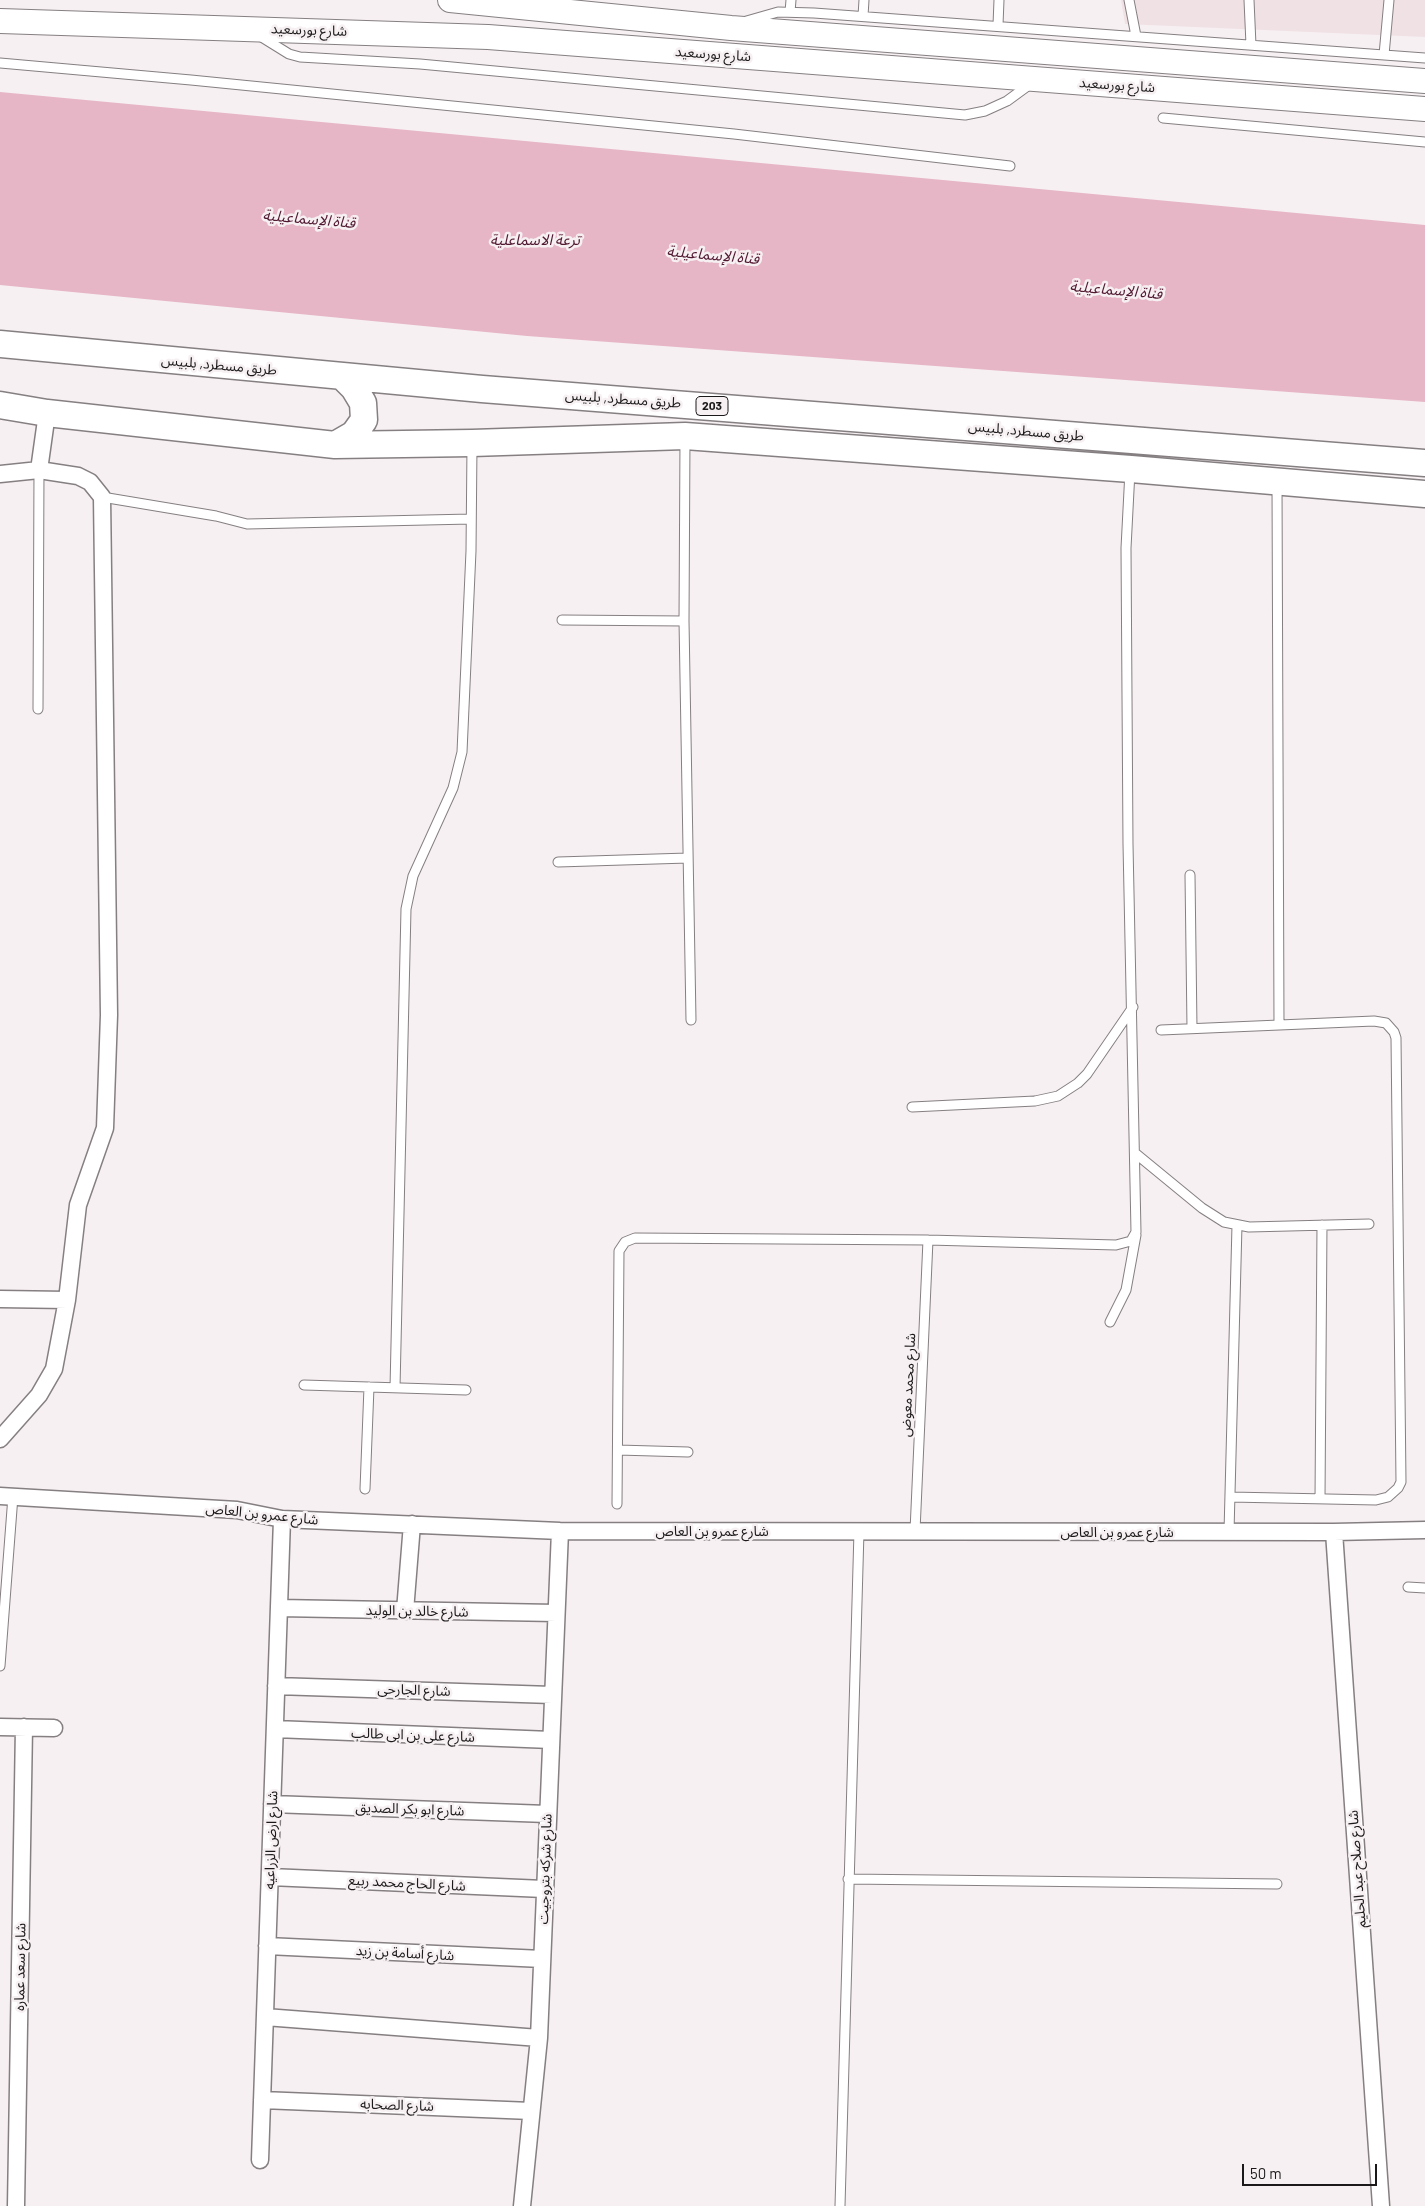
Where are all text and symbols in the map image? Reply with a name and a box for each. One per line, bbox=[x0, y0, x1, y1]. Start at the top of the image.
street label: شارع بورسعيد bbox=[271, 20, 347, 40]
street label: شارع بورسعيد bbox=[674, 43, 752, 65]
street label: شارع بورسعيد bbox=[1078, 74, 1156, 96]
water label: قناة الإسماعيلية bbox=[262, 206, 356, 232]
water label: ترعة الاسماعلية bbox=[490, 231, 580, 249]
water label: قناة الإسماعيلية bbox=[666, 242, 760, 268]
water label: قناة الإسماعيلية bbox=[1069, 277, 1163, 303]
street label: طريق مسطرد, بلبيس bbox=[160, 352, 278, 378]
street label: طريق مسطرد, بلبيس bbox=[564, 387, 682, 411]
road number: 203 bbox=[696, 396, 728, 416]
street label: طريق مسطرد, بلبيس bbox=[967, 418, 1085, 444]
street label: شارع محمد معوض bbox=[897, 1333, 919, 1437]
street label: شارع عمرو بن العاص bbox=[205, 1500, 319, 1528]
street label: شارع عمرو بن العاص bbox=[655, 1523, 769, 1539]
street label: شارع عمرو بن العاص bbox=[1060, 1524, 1174, 1540]
street label: شارع خالد بن الوليد bbox=[365, 1602, 469, 1620]
street label: شارع الجارحى bbox=[377, 1680, 451, 1700]
street label: شارع على بن ابى طالب bbox=[351, 1724, 475, 1746]
street label: شارع ارض الزراعيه bbox=[261, 1790, 281, 1890]
street label: شارع ابو بكر الصديق bbox=[355, 1799, 465, 1819]
street label: شارع صلاح عبد الحليم bbox=[1345, 1809, 1369, 1929]
street label: شارع شركه بتروجيت bbox=[535, 1813, 555, 1925]
street label: شارع الحاج محمد ربيع bbox=[348, 1872, 466, 1894]
street label: شارع سعد عماره bbox=[11, 1923, 29, 2011]
street label: شارع أسامة بن زيد bbox=[355, 1942, 455, 1964]
street label: شارع الصحابه bbox=[360, 2095, 434, 2115]
scale bar bbox=[1245, 2154, 1380, 2186]
text: 50 m bbox=[1250, 2164, 1282, 2182]

